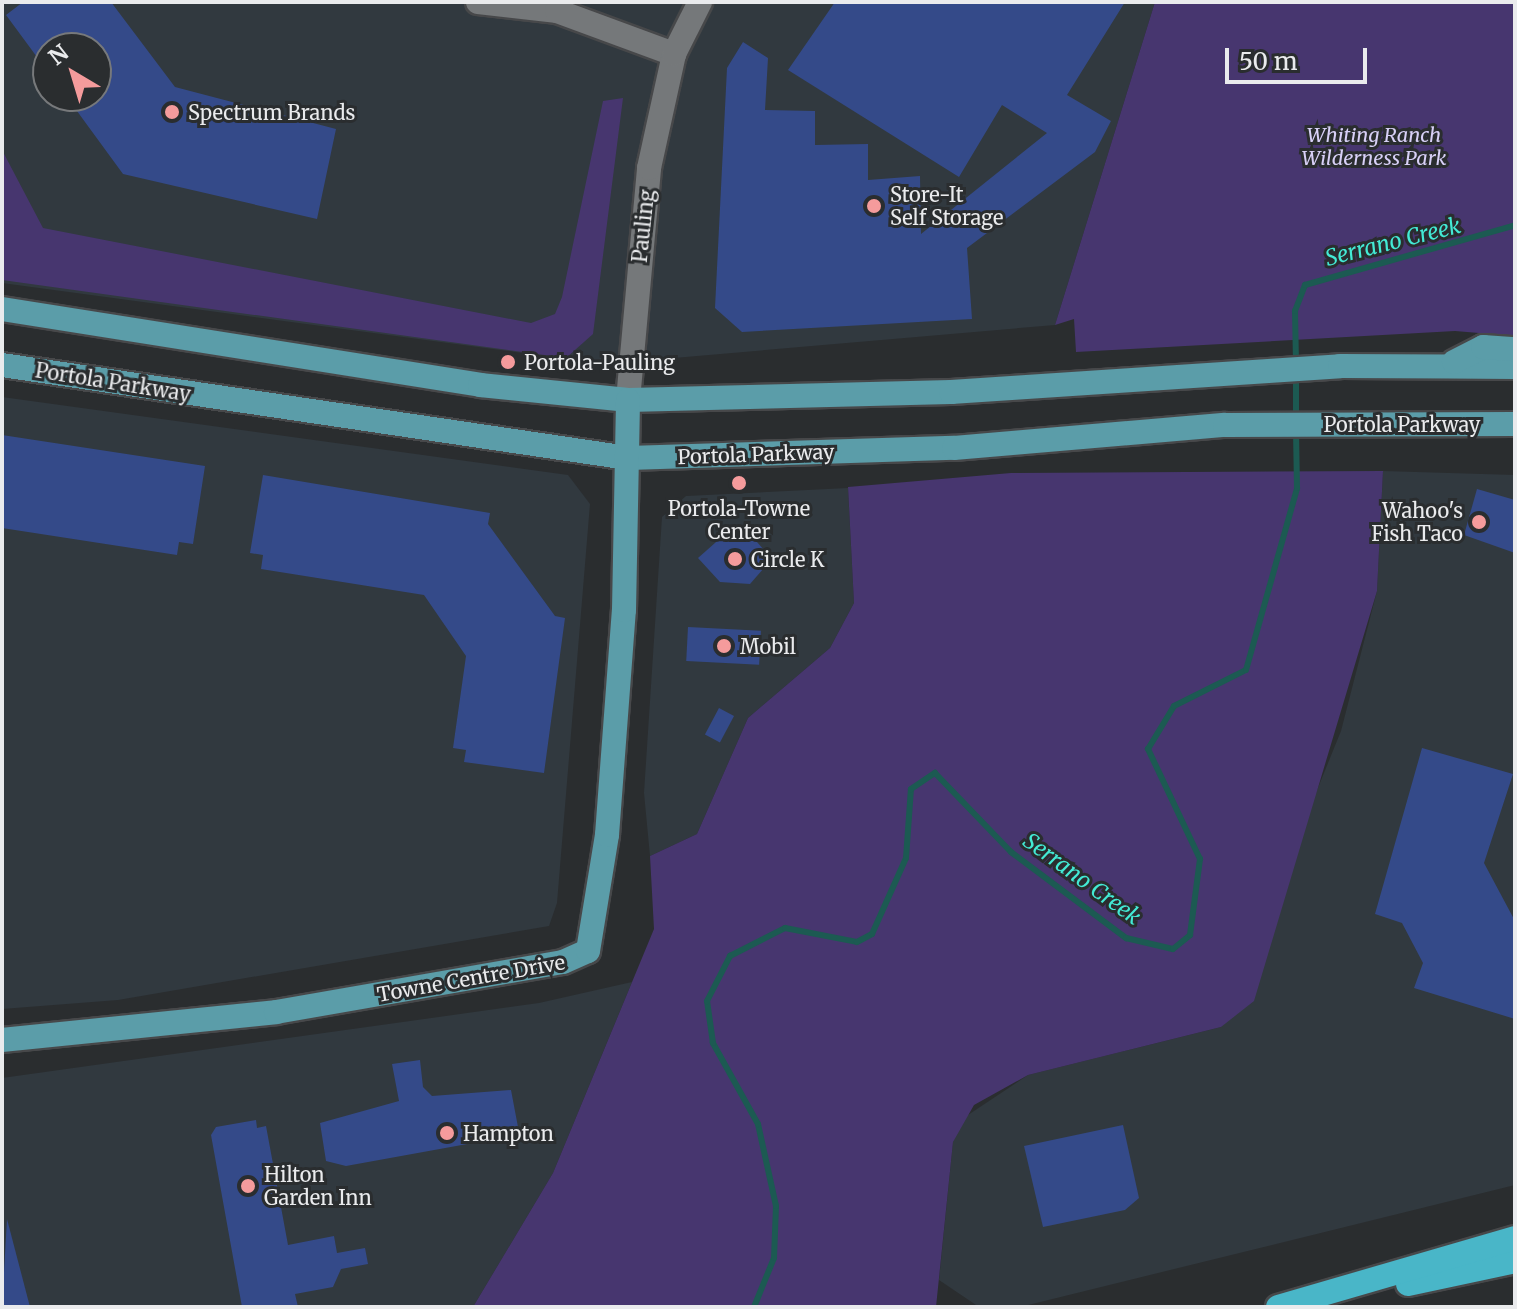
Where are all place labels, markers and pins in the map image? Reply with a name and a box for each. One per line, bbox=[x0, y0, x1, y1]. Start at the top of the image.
place label: Spectrum Brands bbox=[188, 100, 355, 124]
marker: Spectrum Brands bbox=[163, 103, 181, 121]
place label: Store-It Self Storage bbox=[890, 182, 1004, 229]
marker: Store-It Self Storage bbox=[865, 197, 883, 215]
place label: Portola-Pauling bbox=[524, 350, 675, 374]
marker: Portola-Pauling bbox=[499, 353, 517, 371]
marker: Portola-Towne Center bbox=[730, 474, 748, 492]
place label: Portola-Towne Center bbox=[668, 496, 810, 543]
place label: Wahoo's Fish Taco bbox=[1371, 498, 1463, 545]
marker: Wahoo's Fish Taco bbox=[1470, 513, 1488, 531]
place label: Circle K bbox=[751, 547, 824, 571]
marker: Circle K bbox=[726, 550, 744, 568]
place label: Mobil bbox=[740, 634, 796, 658]
marker: Mobil bbox=[715, 637, 733, 655]
place label: Hampton bbox=[463, 1121, 554, 1145]
marker: Hampton bbox=[438, 1124, 456, 1142]
place label: Hilton Garden Inn bbox=[264, 1162, 372, 1209]
marker: Hilton Garden Inn bbox=[239, 1177, 257, 1195]

